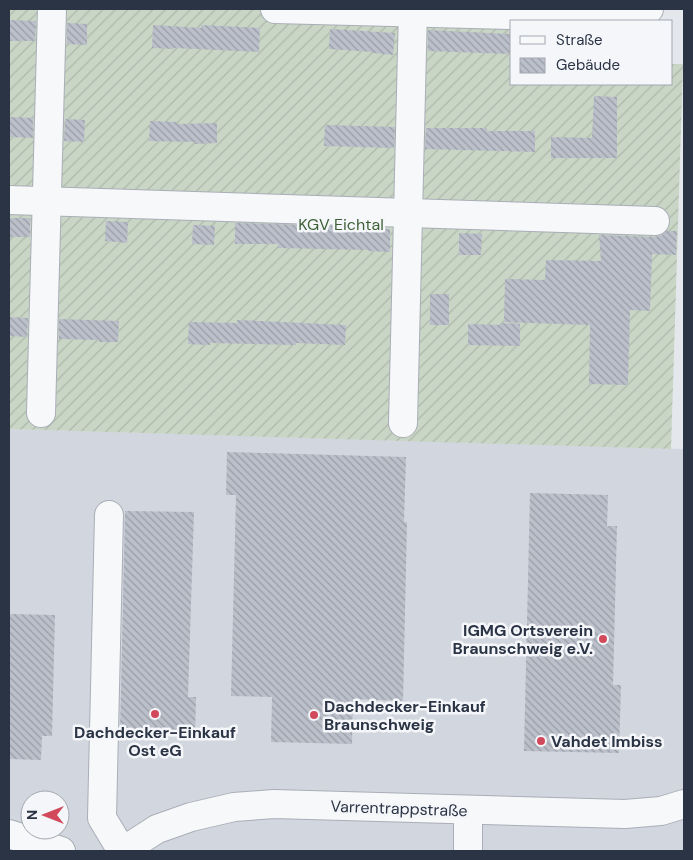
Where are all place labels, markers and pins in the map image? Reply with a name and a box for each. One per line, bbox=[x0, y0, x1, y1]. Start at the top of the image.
place label: IGMG Ortsverein Braunschweig e.V. bbox=[452, 620, 593, 659]
marker: IGMG Ortsverein Braunschweig e.V. bbox=[597, 633, 609, 645]
place label: Dachdecker-Einkauf Braunschweig bbox=[324, 696, 486, 735]
marker: Dachdecker-Einkauf Ost eG bbox=[149, 708, 161, 720]
marker: Dachdecker-Einkauf Braunschweig bbox=[308, 709, 320, 721]
place label: Dachdecker-Einkauf Ost eG bbox=[74, 722, 236, 761]
place label: Vahdet Imbiss bbox=[551, 731, 663, 752]
marker: Vahdet Imbiss bbox=[535, 735, 547, 747]

